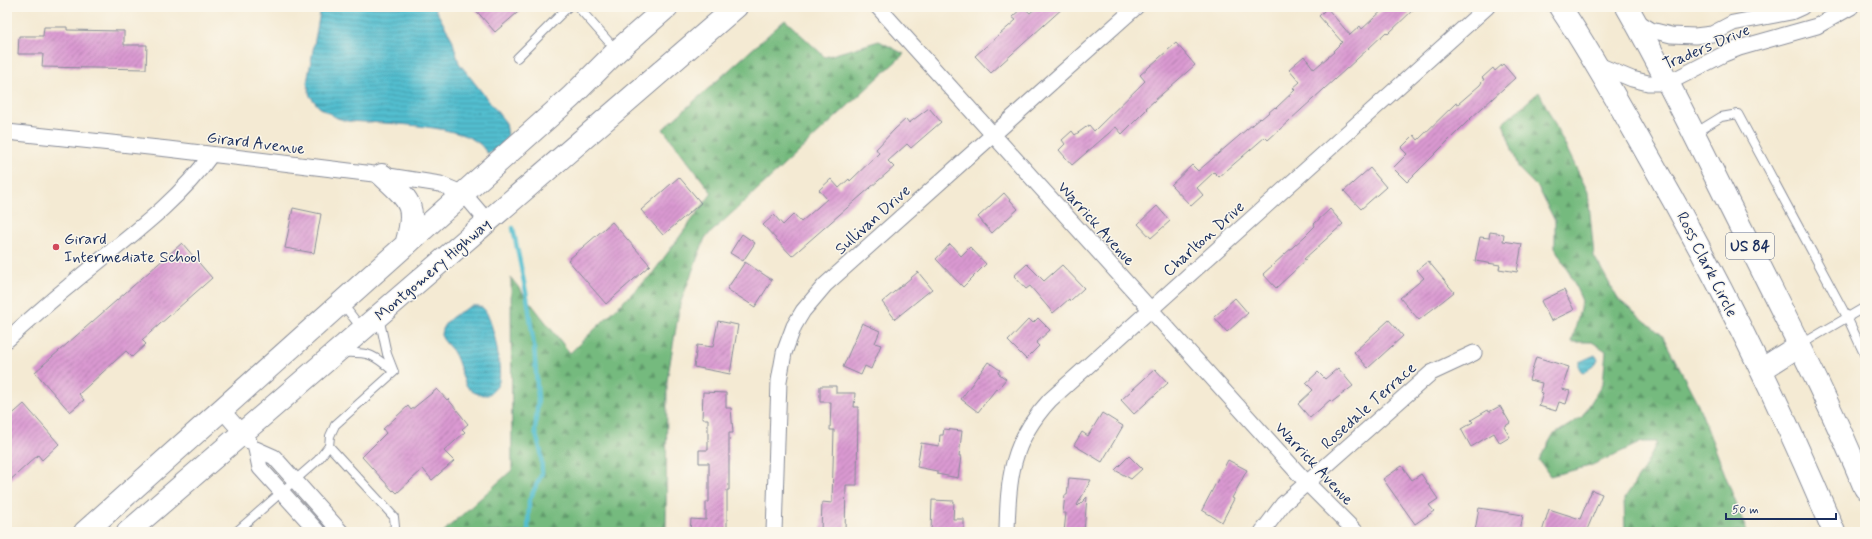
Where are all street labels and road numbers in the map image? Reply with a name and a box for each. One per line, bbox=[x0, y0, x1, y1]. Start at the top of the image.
street label: Traders Drive bbox=[1660, 20, 1753, 75]
street label: Girard Avenue bbox=[206, 127, 307, 160]
street label: Warrick Avenue bbox=[1052, 177, 1140, 271]
street label: Sullivan Drive bbox=[831, 181, 915, 260]
street label: Charlton Drive bbox=[1159, 197, 1249, 281]
street label: Ross Clark Circle bbox=[1671, 208, 1742, 321]
street label: Montgomery Highway bbox=[371, 214, 496, 327]
road number: US 84 bbox=[1726, 233, 1774, 259]
street label: Rosedale Terrace bbox=[1317, 358, 1421, 454]
street label: Warrick Avenue bbox=[1270, 418, 1358, 510]

